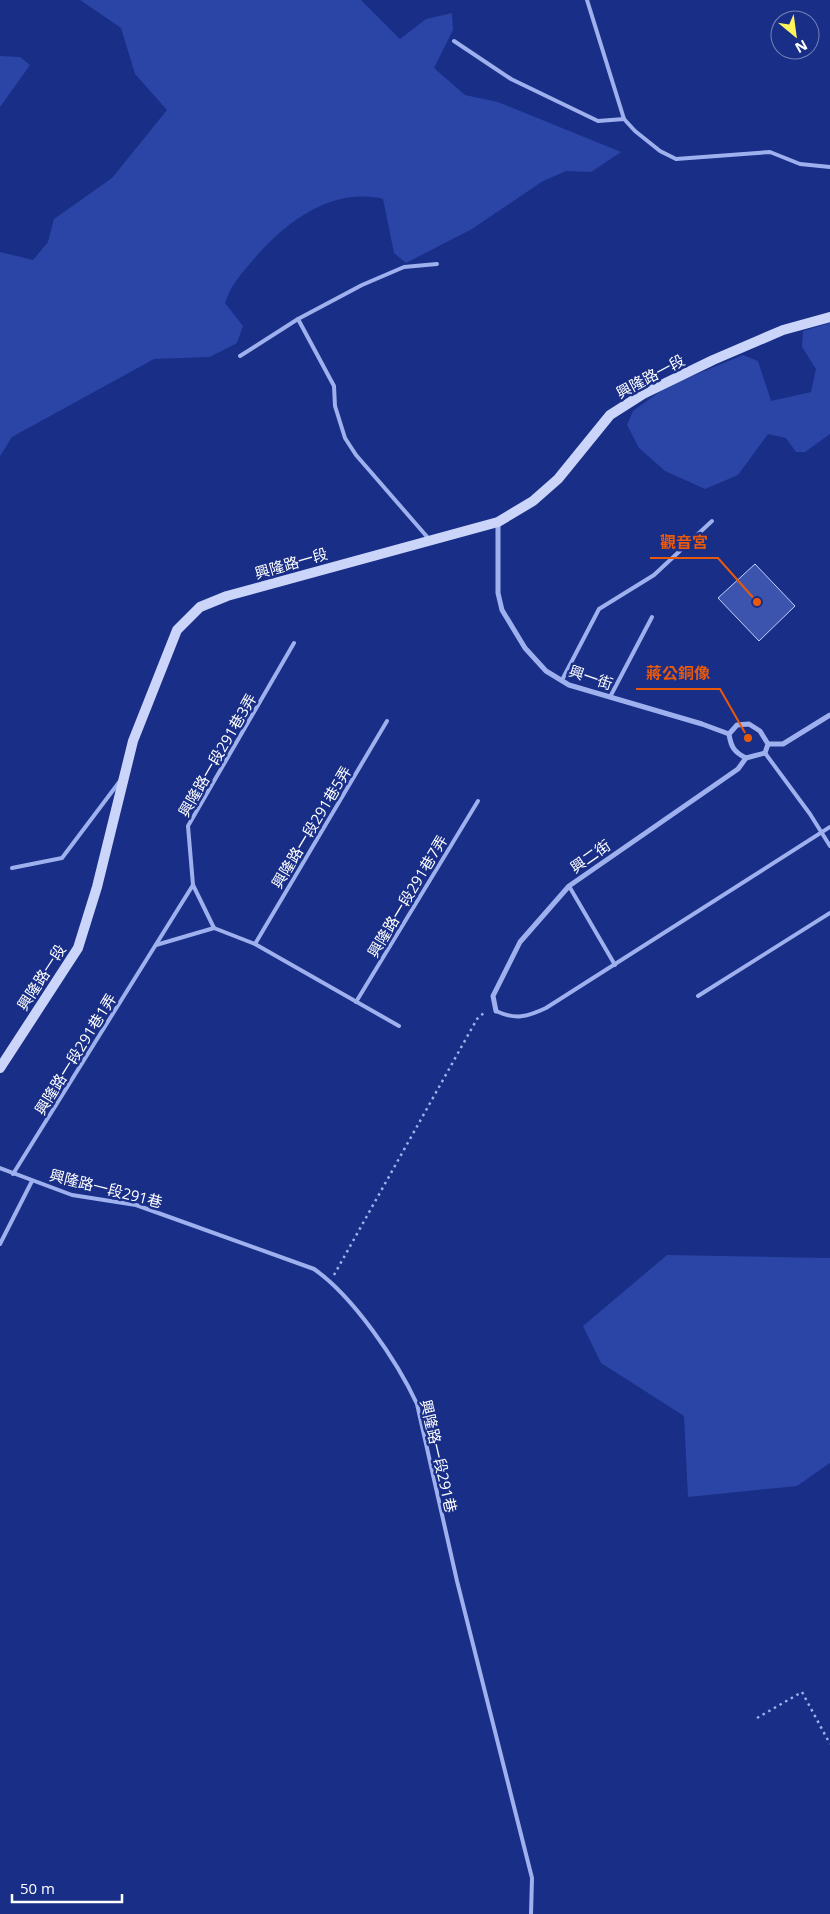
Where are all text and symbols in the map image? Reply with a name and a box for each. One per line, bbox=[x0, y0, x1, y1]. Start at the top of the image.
north arrow bbox=[770, 10, 820, 60]
text: N bbox=[792, 36, 811, 58]
street label: 興隆路一段 bbox=[612, 350, 688, 402]
callout: 觀音宮 bbox=[650, 527, 718, 558]
text: 觀音宮 bbox=[660, 531, 708, 553]
street label: 興隆路一段 bbox=[252, 543, 330, 583]
callout: 蔣公銅像 bbox=[636, 658, 720, 689]
street label: 興一街 bbox=[566, 660, 616, 694]
text: 蔣公銅像 bbox=[646, 662, 710, 684]
street label: 興隆路一段291巷3弄 bbox=[174, 690, 260, 820]
street label: 興隆路一段291巷5弄 bbox=[267, 762, 355, 892]
street label: 興隆路一段291巷7弄 bbox=[363, 831, 451, 961]
street label: 興二街 bbox=[566, 835, 614, 877]
street label: 興隆路一段 bbox=[12, 940, 70, 1014]
street label: 興隆路一段291巷1弄 bbox=[30, 990, 120, 1118]
street label: 興隆路一段291巷 bbox=[47, 1164, 165, 1212]
street label: 興隆路一段291巷 bbox=[416, 1397, 462, 1515]
scale bar bbox=[12, 1872, 122, 1904]
text: 50 m bbox=[20, 1878, 55, 1898]

